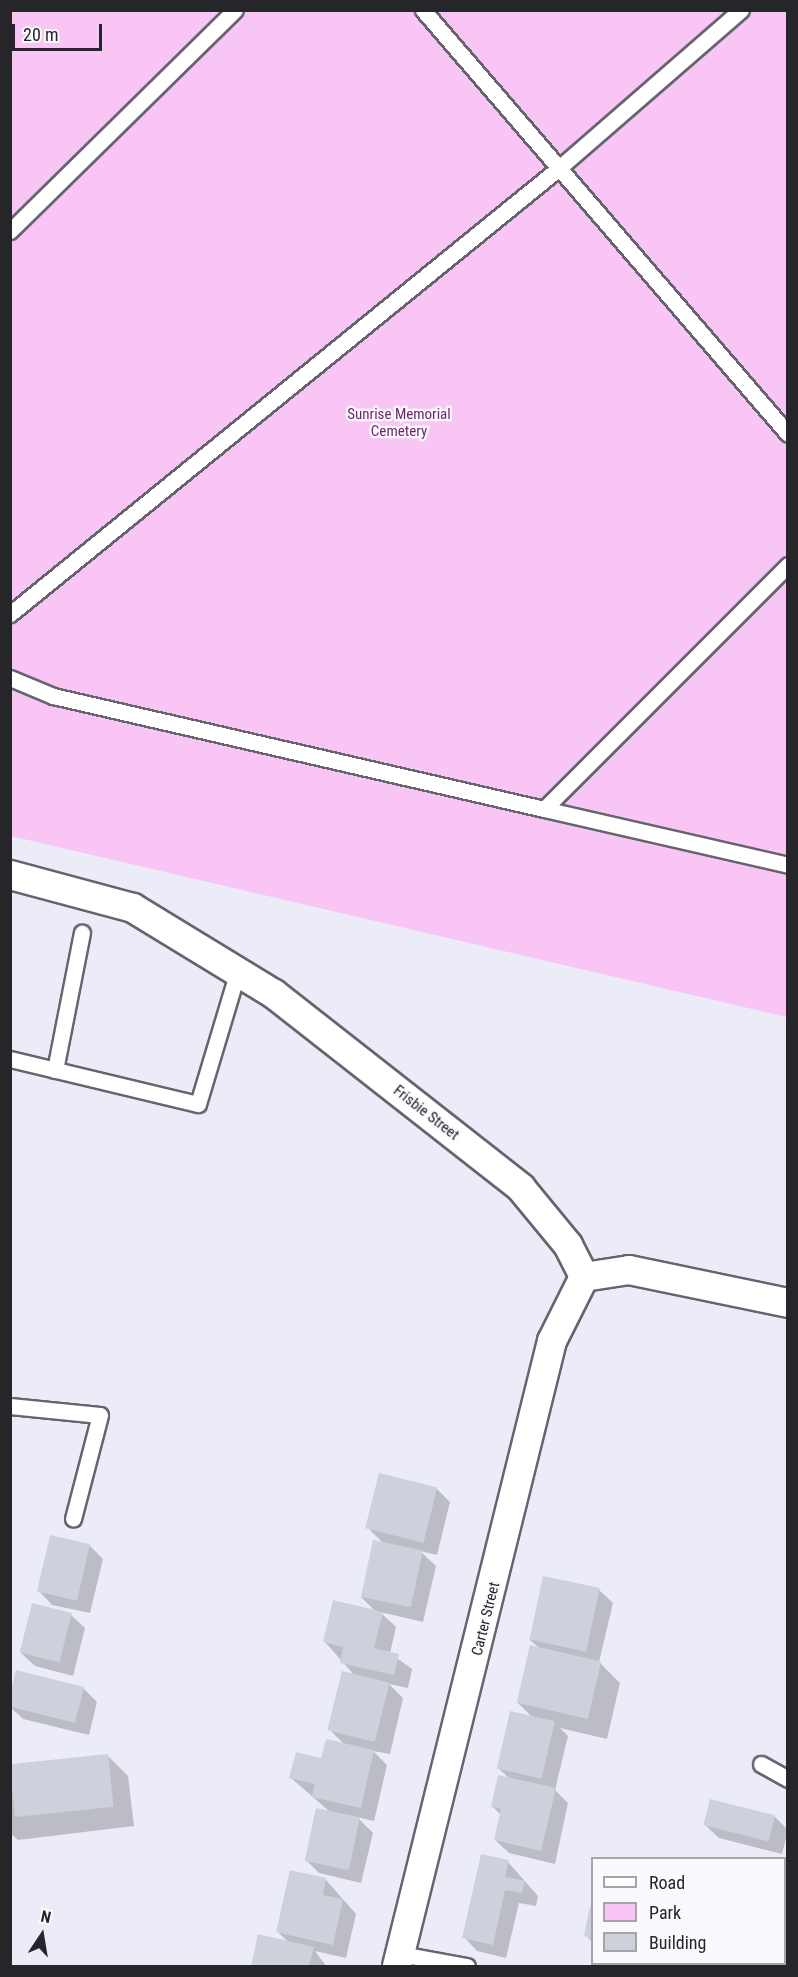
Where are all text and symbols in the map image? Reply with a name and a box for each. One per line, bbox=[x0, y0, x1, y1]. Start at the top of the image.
scale bar bbox=[15, 12, 105, 50]
text: 20 m bbox=[23, 24, 58, 45]
park label: Sunrise Memorial Cemetery bbox=[347, 405, 451, 440]
street label: Frisbie Street bbox=[390, 1082, 462, 1144]
street label: Carter Street bbox=[468, 1580, 504, 1658]
legend bbox=[591, 1857, 786, 1965]
text: Road bbox=[649, 1872, 685, 1893]
text: Park bbox=[649, 1902, 681, 1923]
north arrow bbox=[12, 1905, 72, 1965]
text: N bbox=[39, 1907, 53, 1927]
text: Building bbox=[649, 1932, 706, 1953]

